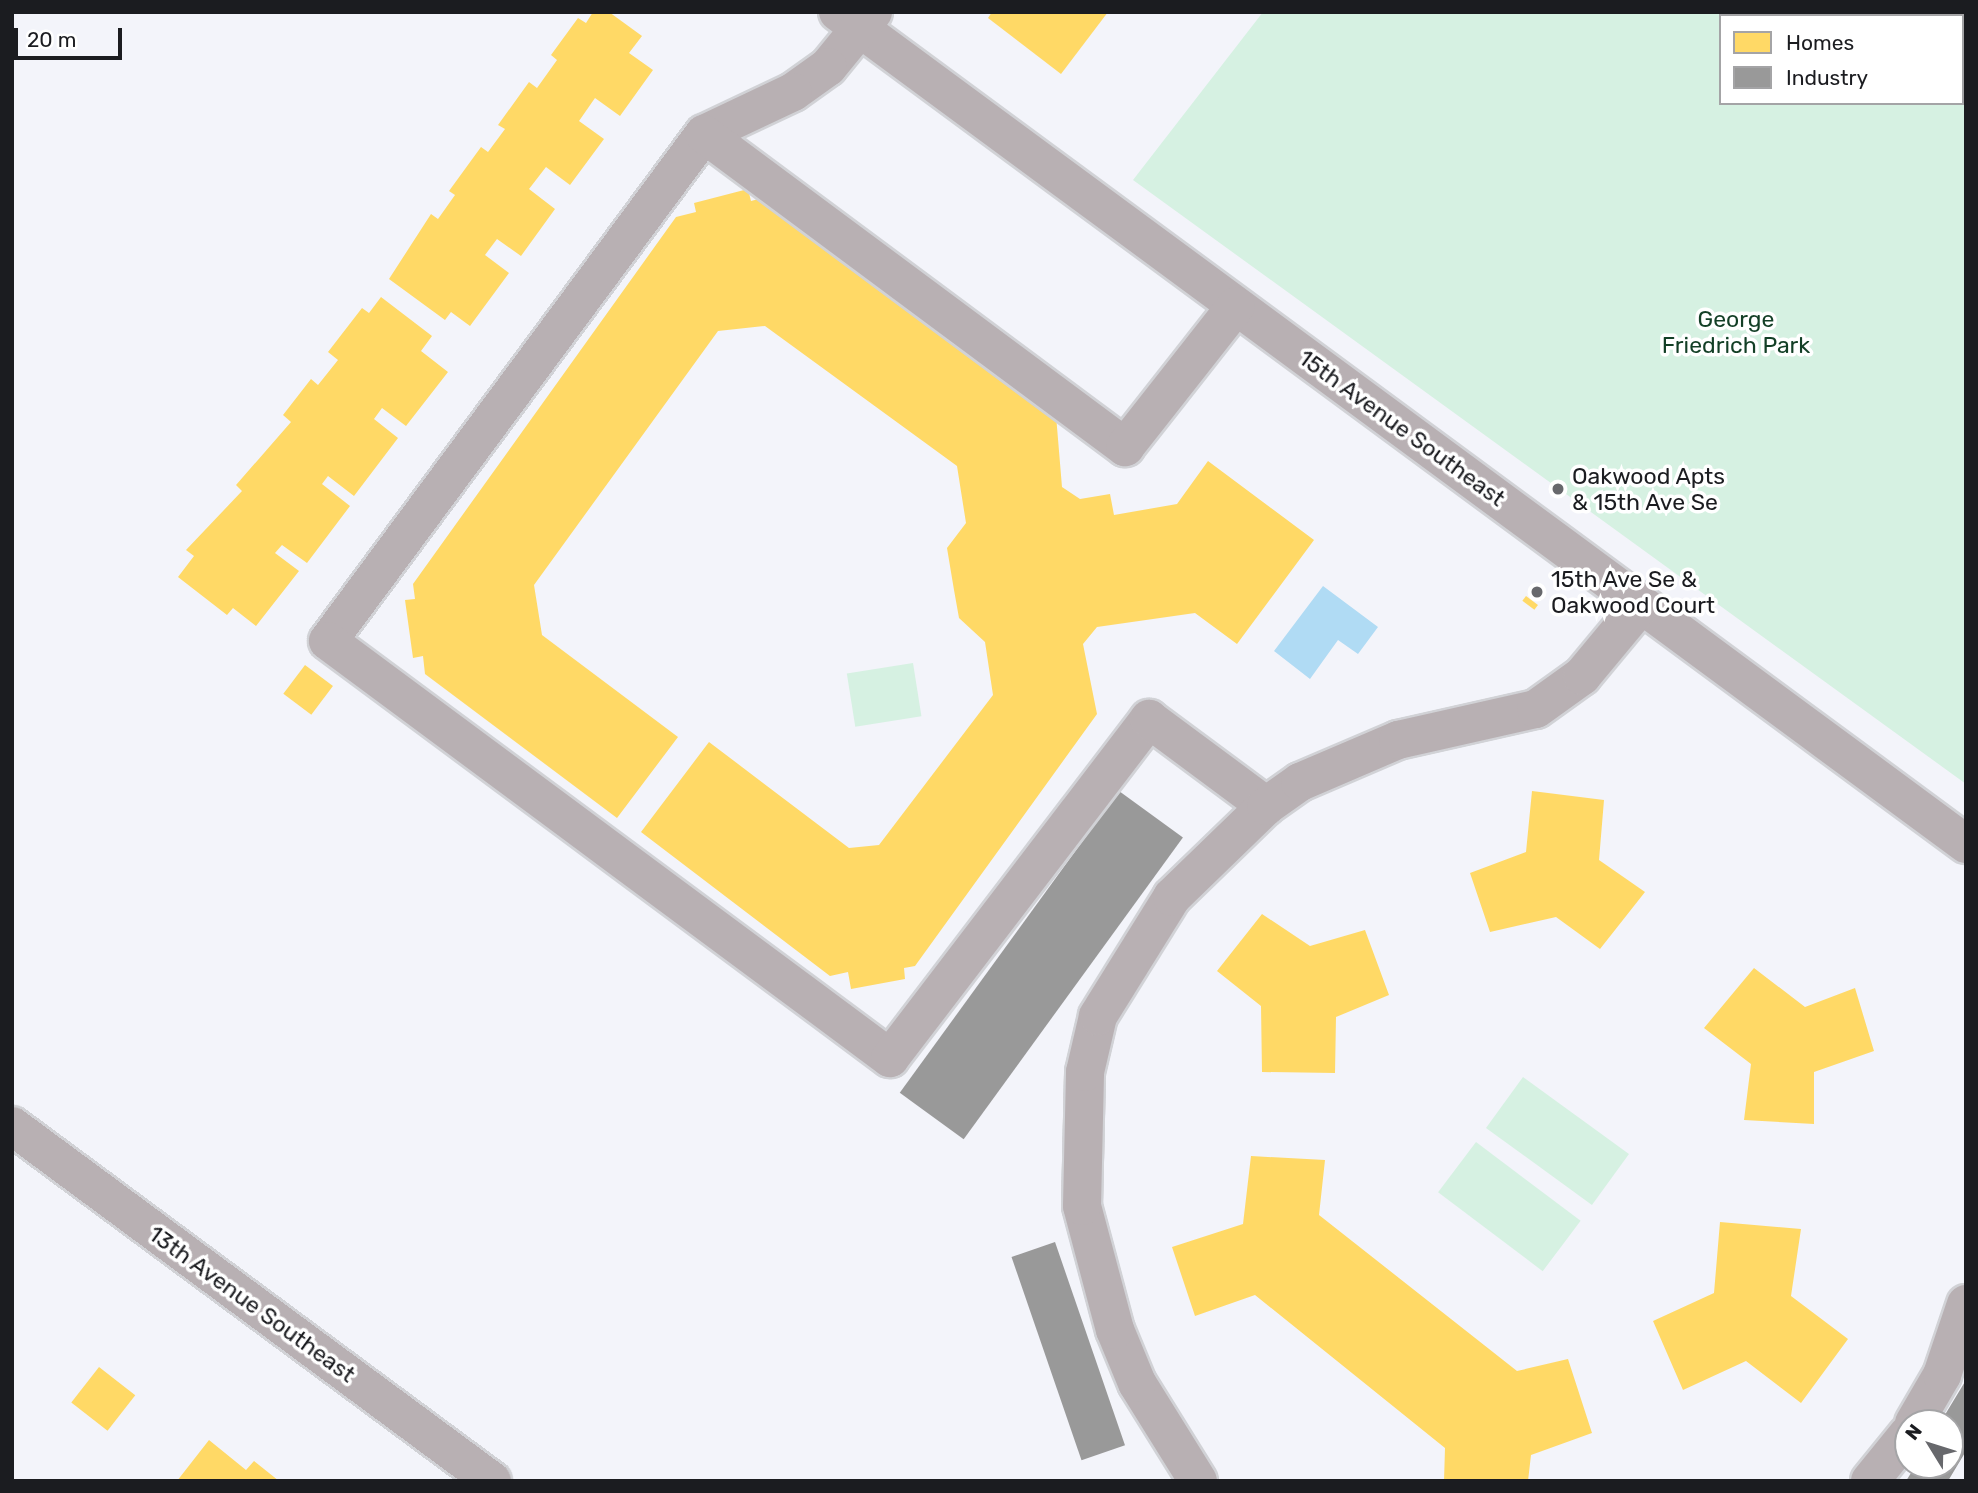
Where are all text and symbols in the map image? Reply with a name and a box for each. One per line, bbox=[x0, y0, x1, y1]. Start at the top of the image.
scale bar bbox=[18, 14, 126, 58]
legend bbox=[1719, 14, 1964, 105]
text: 20 m bbox=[27, 27, 76, 52]
text: Homes bbox=[1786, 30, 1854, 55]
text: Industry bbox=[1786, 65, 1868, 90]
park label: George Friedrich Park bbox=[1662, 305, 1810, 359]
street label: 15th Avenue Southeast bbox=[1293, 344, 1511, 512]
place label: Oakwood Apts & 15th Ave Se bbox=[1572, 462, 1726, 516]
marker: Oakwood Apts & 15th Ave Se bbox=[1550, 481, 1566, 497]
place label: 15th Ave Se & Oakwood Court bbox=[1551, 565, 1715, 619]
marker: 15th Ave Se & Oakwood Court bbox=[1529, 584, 1545, 600]
street label: 13th Avenue Southeast bbox=[143, 1220, 361, 1388]
north arrow bbox=[1894, 1409, 1964, 1479]
text: N bbox=[1900, 1420, 1927, 1444]

